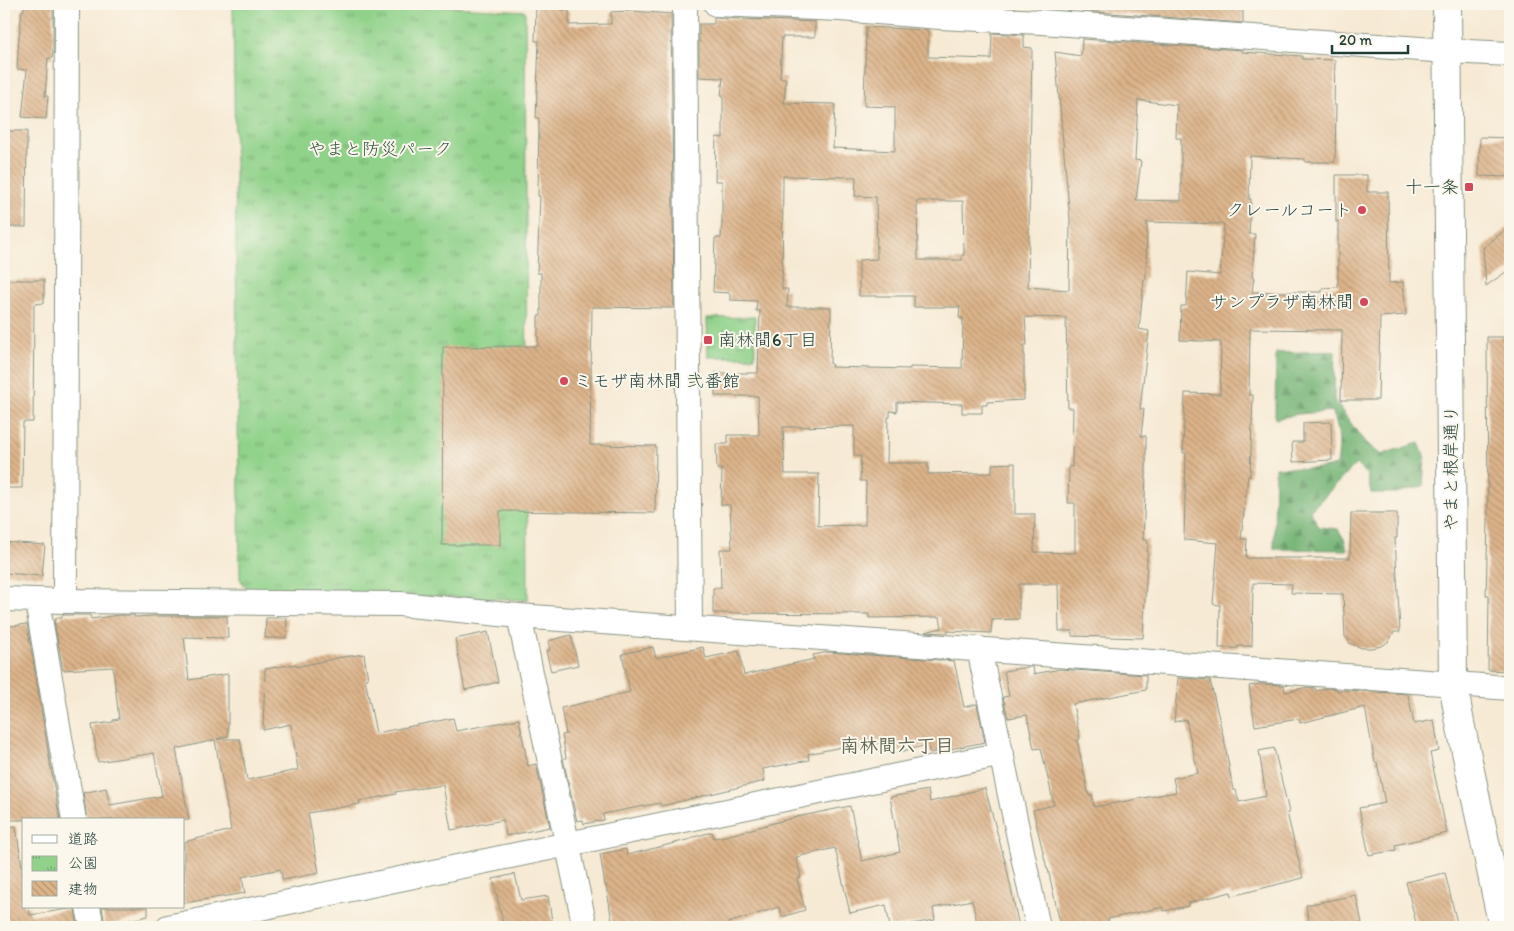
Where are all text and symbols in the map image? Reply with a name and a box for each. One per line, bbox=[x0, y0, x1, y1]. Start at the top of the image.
scale bar bbox=[1332, 22, 1408, 54]
text: 20 m bbox=[1339, 31, 1373, 49]
park label: やまと防災パーク bbox=[308, 138, 452, 160]
place label: 十一条 bbox=[1405, 176, 1459, 198]
marker: 十一条 bbox=[1463, 181, 1475, 193]
place label: クレールコート bbox=[1226, 199, 1352, 221]
marker: クレールコート bbox=[1356, 204, 1368, 216]
place label: サンプラザ南林間 bbox=[1210, 291, 1354, 313]
marker: サンプラザ南林間 bbox=[1358, 296, 1370, 308]
place label: 南林間6丁目 bbox=[718, 329, 818, 351]
marker: 南林間6丁目 bbox=[702, 334, 714, 346]
place label: ミモザ南林間 弐番館 bbox=[574, 370, 740, 392]
marker: ミモザ南林間 弐番館 bbox=[558, 375, 570, 387]
street label: やまと根岸通り bbox=[1440, 405, 1462, 531]
district label: 南林間六丁目 bbox=[840, 734, 954, 757]
legend bbox=[22, 818, 185, 908]
text: 道路 bbox=[68, 830, 98, 848]
text: 公園 bbox=[68, 854, 98, 872]
text: 建物 bbox=[68, 880, 98, 898]

